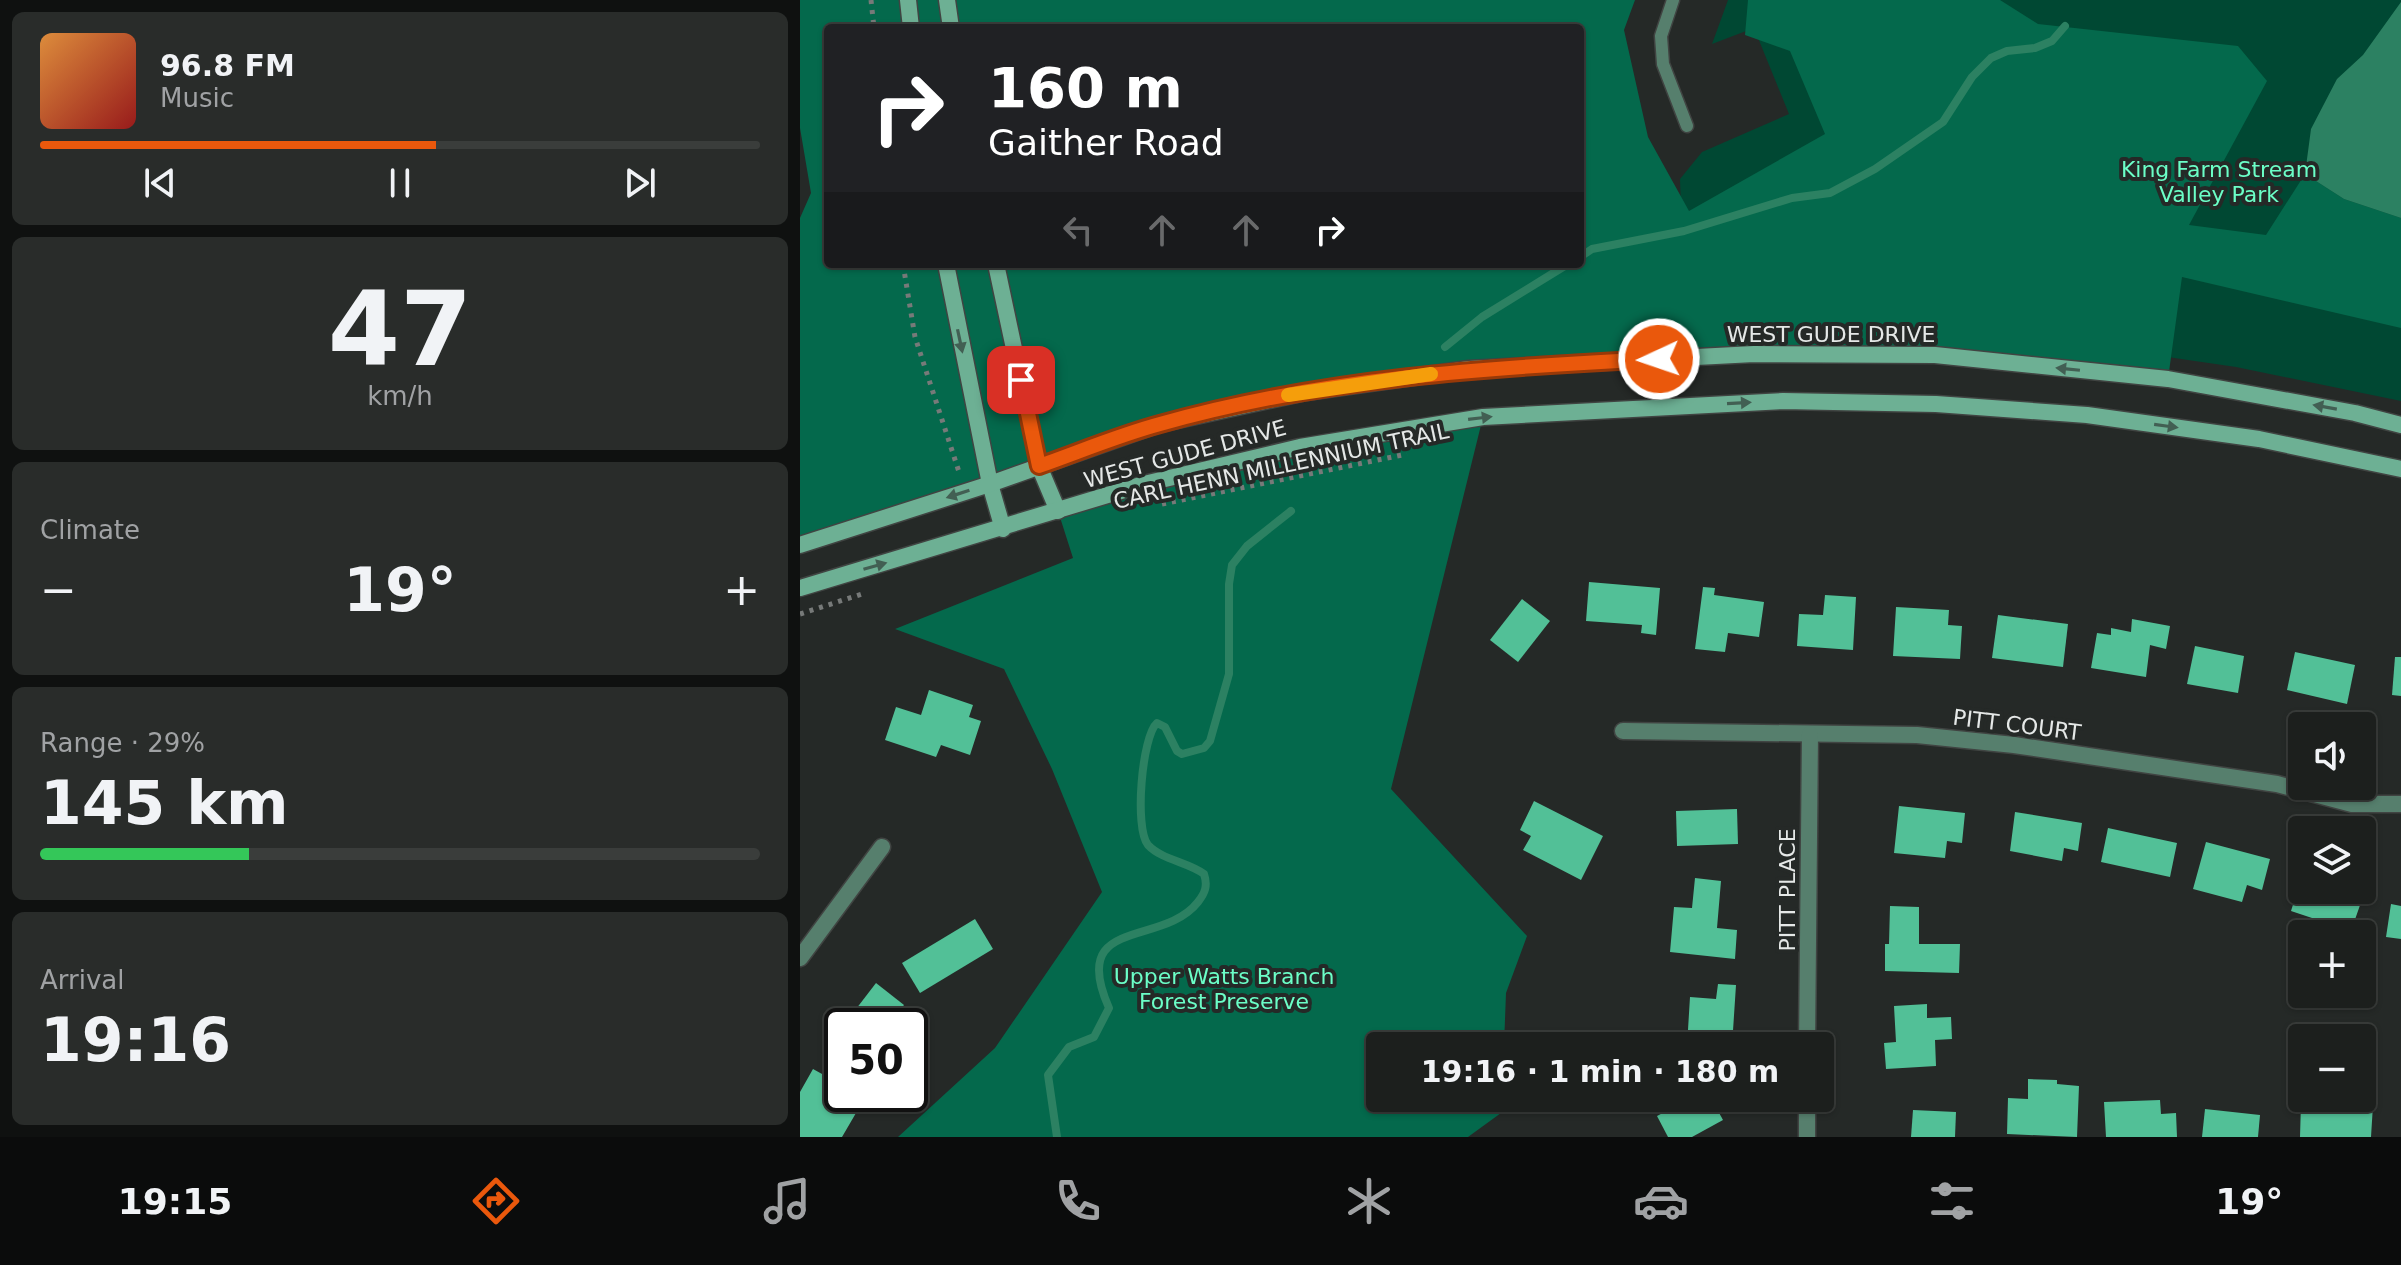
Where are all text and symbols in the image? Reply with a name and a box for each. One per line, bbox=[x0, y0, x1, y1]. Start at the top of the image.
text: 96.8 FM bbox=[160, 48, 295, 83]
text: 160 m bbox=[988, 55, 1183, 120]
icon: right bbox=[856, 56, 960, 160]
text: Music bbox=[160, 83, 234, 113]
text: Gaither Road bbox=[988, 122, 1224, 163]
park label: King Farm Stream Valley Park bbox=[2121, 157, 2317, 207]
icon: previous bbox=[138, 161, 182, 205]
icon: pause bbox=[378, 161, 422, 205]
icon: next bbox=[618, 161, 662, 205]
icon: left bbox=[1056, 208, 1100, 252]
icon: ahead bbox=[1140, 208, 1184, 252]
icon: ahead bbox=[1224, 208, 1268, 252]
icon: right bbox=[1308, 208, 1352, 252]
text: 47 bbox=[328, 268, 472, 390]
position arrow bbox=[1617, 317, 1701, 401]
street label: WEST GUDE DRIVE bbox=[1727, 322, 1935, 347]
one-way arrow bbox=[954, 328, 967, 353]
pin bbox=[987, 346, 1055, 414]
icon: arrive bbox=[999, 358, 1043, 402]
one-way arrow bbox=[2055, 362, 2080, 375]
text: km/h bbox=[367, 381, 433, 411]
one-way arrow bbox=[1727, 396, 1752, 409]
one-way arrow bbox=[2312, 401, 2337, 413]
one-way arrow bbox=[1468, 411, 1493, 424]
street label: WEST GUDE DRIVE bbox=[1081, 415, 1289, 493]
street label: CARL HENN MILLENNIUM TRAIL bbox=[1111, 418, 1452, 514]
one-way arrow bbox=[2154, 420, 2179, 433]
one-way arrow bbox=[946, 488, 970, 501]
text: Climate bbox=[40, 515, 140, 545]
text: 19° bbox=[343, 555, 457, 625]
one-way arrow bbox=[863, 559, 887, 572]
text: − bbox=[40, 564, 77, 615]
text: + bbox=[723, 564, 760, 615]
street label: PITT COURT bbox=[1951, 705, 2083, 745]
map controls bbox=[2288, 712, 2376, 1112]
button: sound bbox=[2288, 712, 2376, 800]
text: Range · 29% bbox=[40, 728, 205, 758]
text: 145 km bbox=[40, 768, 289, 838]
button: layers bbox=[2288, 816, 2376, 904]
street label: PITT PLACE bbox=[1775, 828, 1800, 952]
button: + bbox=[2288, 920, 2376, 1008]
park label: Upper Watts Branch Forest Preserve bbox=[1114, 964, 1334, 1014]
text: Arrival bbox=[40, 965, 124, 995]
text: 19:16 bbox=[40, 1005, 231, 1075]
speed limit sign: 50 bbox=[824, 1008, 928, 1112]
button: − bbox=[2288, 1024, 2376, 1112]
text: 19:16 · 1 min · 180 m bbox=[1421, 1054, 1779, 1089]
icon: directions bbox=[468, 1173, 524, 1229]
icon: music bbox=[759, 1173, 815, 1229]
icon: phone bbox=[1050, 1173, 1106, 1229]
icon: climate bbox=[1341, 1173, 1397, 1229]
icon: car bbox=[1633, 1173, 1689, 1229]
icon: filters bbox=[1924, 1173, 1980, 1229]
text: 19:15 bbox=[118, 1181, 232, 1222]
text: 19° bbox=[2215, 1181, 2283, 1222]

